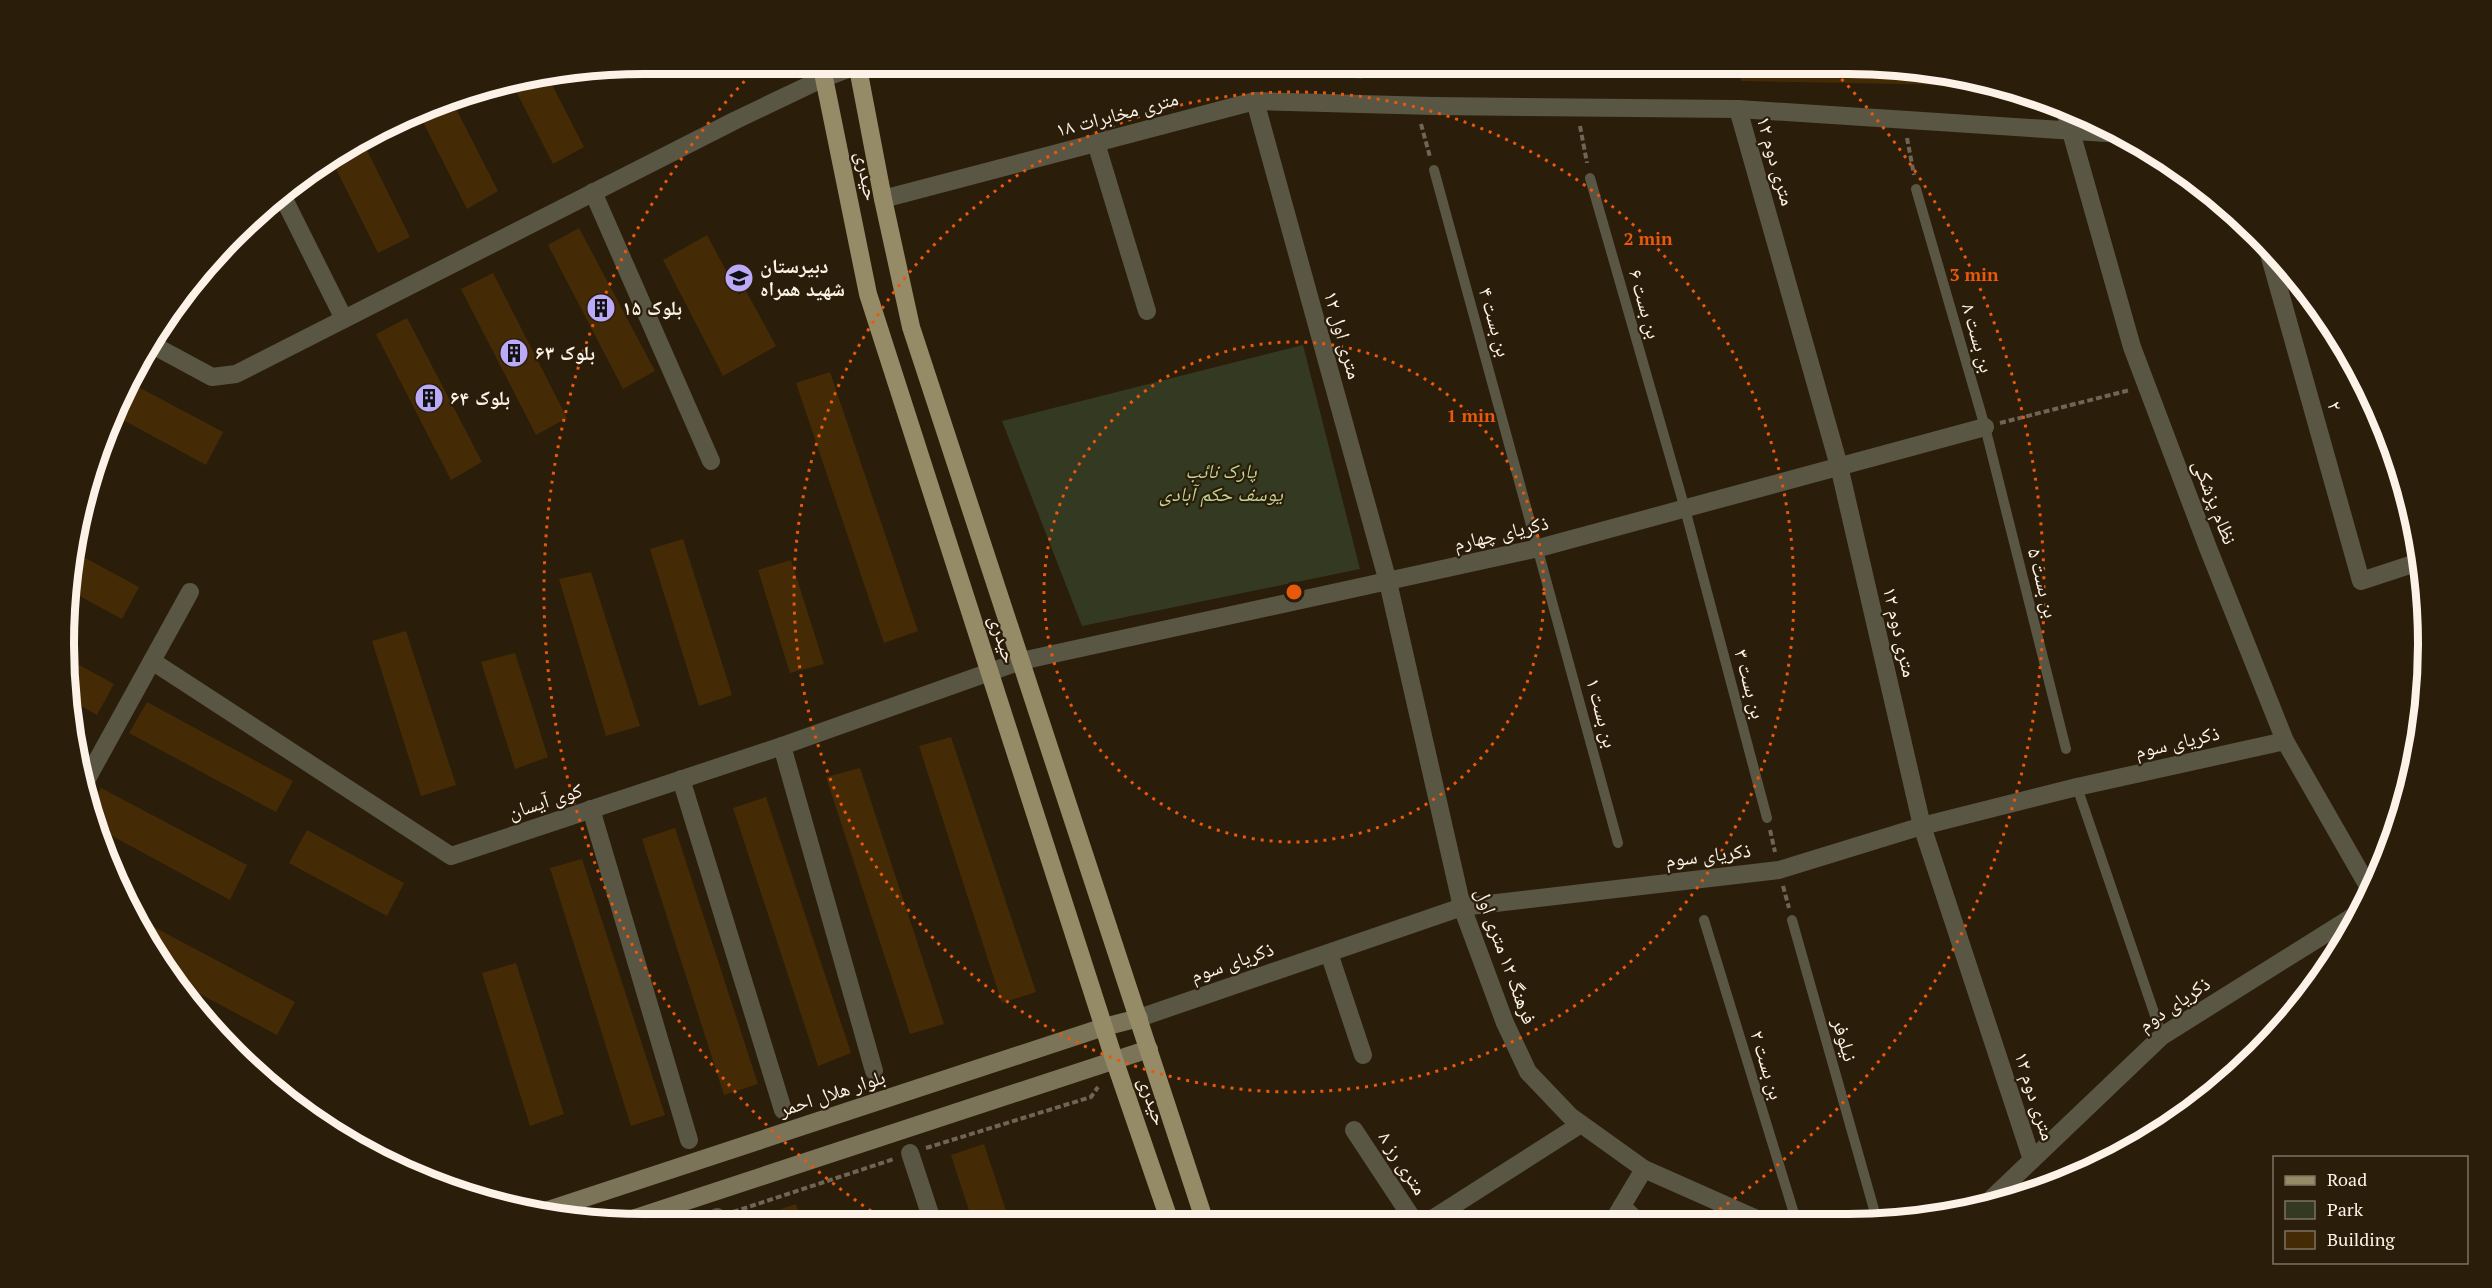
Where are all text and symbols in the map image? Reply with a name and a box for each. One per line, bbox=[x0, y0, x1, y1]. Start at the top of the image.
street label: ۱۸ متری مخابرات bbox=[1053, 84, 1181, 143]
street label: ۱۲ متری دوم bbox=[1750, 113, 1802, 209]
street label: حیدری bbox=[850, 149, 886, 203]
text: 2 min bbox=[1623, 226, 1673, 250]
place label: دبیرستان شهید همراه bbox=[760, 252, 845, 302]
school or university icon: دبیرستان شهید همراه bbox=[723, 262, 755, 294]
text: 3 min bbox=[1949, 262, 1999, 286]
street label: بن بست ۶ bbox=[1623, 266, 1668, 342]
street label: بن بست ۴ bbox=[1473, 284, 1518, 360]
street label: ۱۲ متری اول bbox=[1318, 288, 1369, 382]
building icon: بلوک ۱۵ bbox=[585, 292, 617, 324]
place label: بلوک ۱۵ bbox=[622, 294, 682, 321]
street label: بن بست ۸ bbox=[1956, 300, 2001, 376]
building icon: بلوک ۶۳ bbox=[498, 337, 530, 369]
place label: بلوک ۶۳ bbox=[535, 339, 595, 366]
building icon: بلوک ۶۴ bbox=[413, 382, 445, 414]
place label: بلوک ۶۴ bbox=[450, 384, 510, 411]
street label: ۲ bbox=[2321, 398, 2350, 414]
text: 1 min bbox=[1446, 403, 1496, 427]
street label: نظام پزشکی bbox=[2186, 456, 2244, 548]
park label: پارک نائب یوسف حکم آبادی bbox=[1159, 457, 1283, 508]
street label: ذکریای چهارم bbox=[1451, 508, 1551, 558]
street label: بن بست ۵ bbox=[2022, 545, 2065, 621]
centre of rings bbox=[1284, 582, 1304, 602]
street label: ۱۲ متری دوم bbox=[1876, 584, 1924, 680]
street label: حیدری bbox=[983, 611, 1024, 667]
street label: بن بست ۳ bbox=[1728, 646, 1773, 722]
street label: بن بست ۱ bbox=[1580, 675, 1625, 751]
street label: ذکریای سوم bbox=[2132, 719, 2222, 765]
street label: کوی آیسان bbox=[504, 776, 585, 825]
street label: ذکریای سوم bbox=[1664, 836, 1752, 874]
street label: فرهنگ ۱۲ متری اول bbox=[1469, 884, 1544, 1028]
street label: ذکریای سوم bbox=[1187, 935, 1277, 989]
street label: ذکریای دوم bbox=[2132, 970, 2216, 1038]
street label: نیلوفر bbox=[1826, 1014, 1864, 1064]
street label: بن بست ۲ bbox=[1744, 1027, 1791, 1103]
street label: ۱۲ متری دوم bbox=[2007, 1048, 2063, 1144]
street label: بلوار هلال احمر bbox=[774, 1063, 888, 1123]
street label: حیدری bbox=[1133, 1073, 1174, 1129]
street label: ۸ متری رز bbox=[1373, 1126, 1434, 1200]
legend bbox=[2273, 1156, 2468, 1264]
text: Road bbox=[2327, 1167, 2367, 1191]
text: Park bbox=[2327, 1197, 2364, 1221]
text: Building bbox=[2327, 1227, 2395, 1251]

